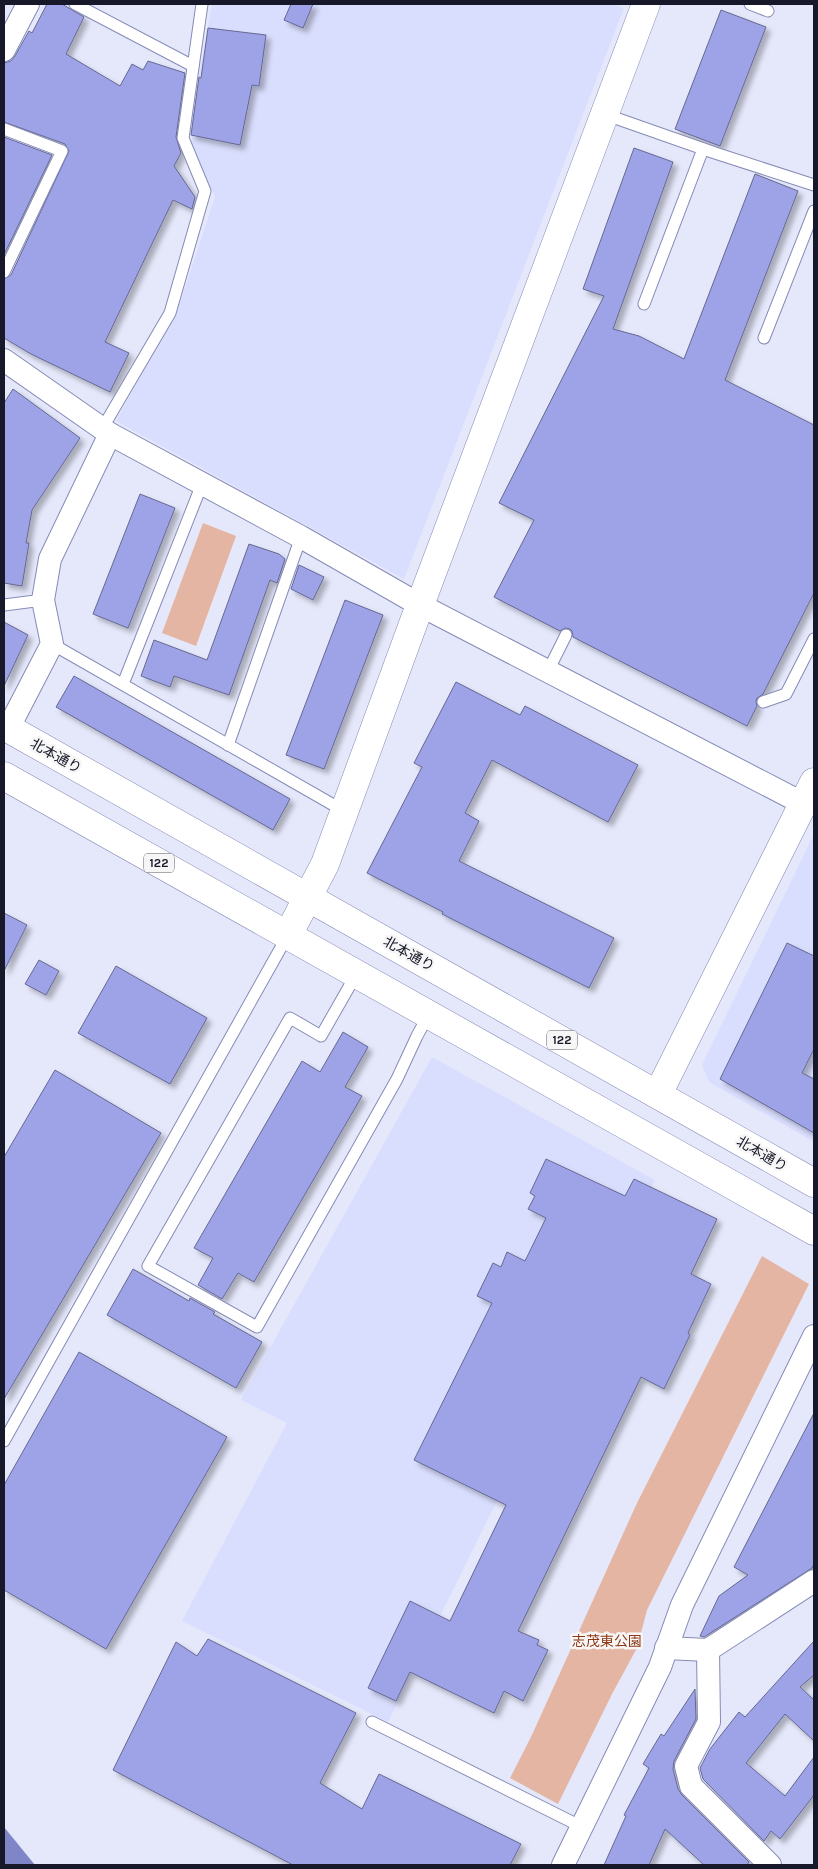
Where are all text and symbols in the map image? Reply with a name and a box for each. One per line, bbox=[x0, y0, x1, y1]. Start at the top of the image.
street label: 北本通り bbox=[27, 735, 85, 777]
road number: 122 bbox=[144, 854, 174, 872]
street label: 北本通り bbox=[380, 933, 438, 975]
road number: 122 bbox=[547, 1030, 577, 1050]
street label: 北本通り bbox=[734, 1133, 790, 1175]
park label: 志茂東公園 bbox=[572, 1633, 642, 1650]

